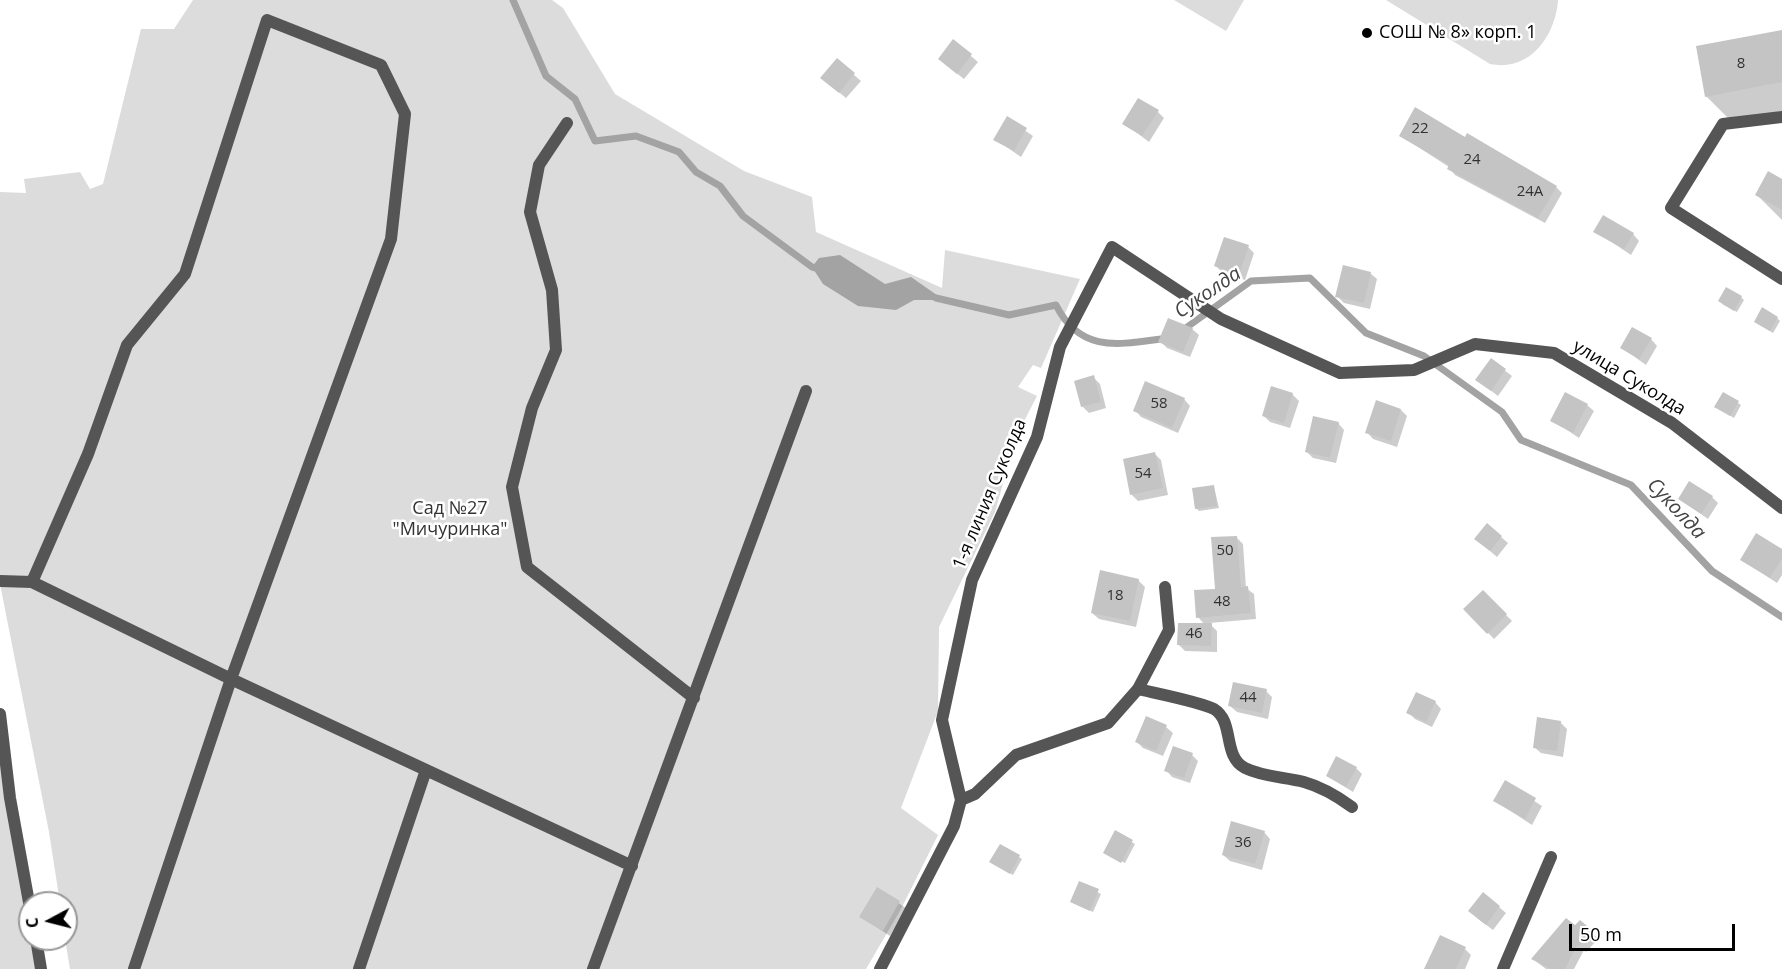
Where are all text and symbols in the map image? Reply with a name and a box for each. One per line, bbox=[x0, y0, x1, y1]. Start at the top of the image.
place label: СОШ № 8» корп. 1 bbox=[1379, 22, 1536, 44]
marker: СОШ № 8» корп. 1 bbox=[1360, 26, 1374, 40]
house number: 8 bbox=[1737, 55, 1745, 73]
house number: 22 bbox=[1411, 120, 1429, 138]
house number: 24 bbox=[1463, 151, 1481, 169]
house number: 24А bbox=[1517, 183, 1543, 201]
water label: Суколда bbox=[1170, 262, 1246, 324]
street label: улица Суколда bbox=[1569, 336, 1689, 420]
house number: 58 bbox=[1150, 395, 1168, 413]
street label: 1-я линия Суколда bbox=[949, 416, 1031, 572]
house number: 54 bbox=[1134, 465, 1152, 483]
water label: Суколда bbox=[1642, 473, 1710, 545]
park label: Сад №27 "Мичуринка" bbox=[392, 498, 508, 540]
house number: 50 bbox=[1216, 542, 1234, 560]
house number: 18 bbox=[1106, 587, 1124, 605]
house number: 48 bbox=[1213, 593, 1231, 611]
house number: 46 bbox=[1185, 625, 1203, 643]
house number: 44 bbox=[1239, 689, 1257, 707]
house number: 36 bbox=[1234, 834, 1252, 852]
north arrow bbox=[18, 891, 78, 951]
scale bar bbox=[1572, 912, 1738, 950]
text: С bbox=[21, 917, 44, 929]
text: 50 m bbox=[1580, 922, 1622, 946]

